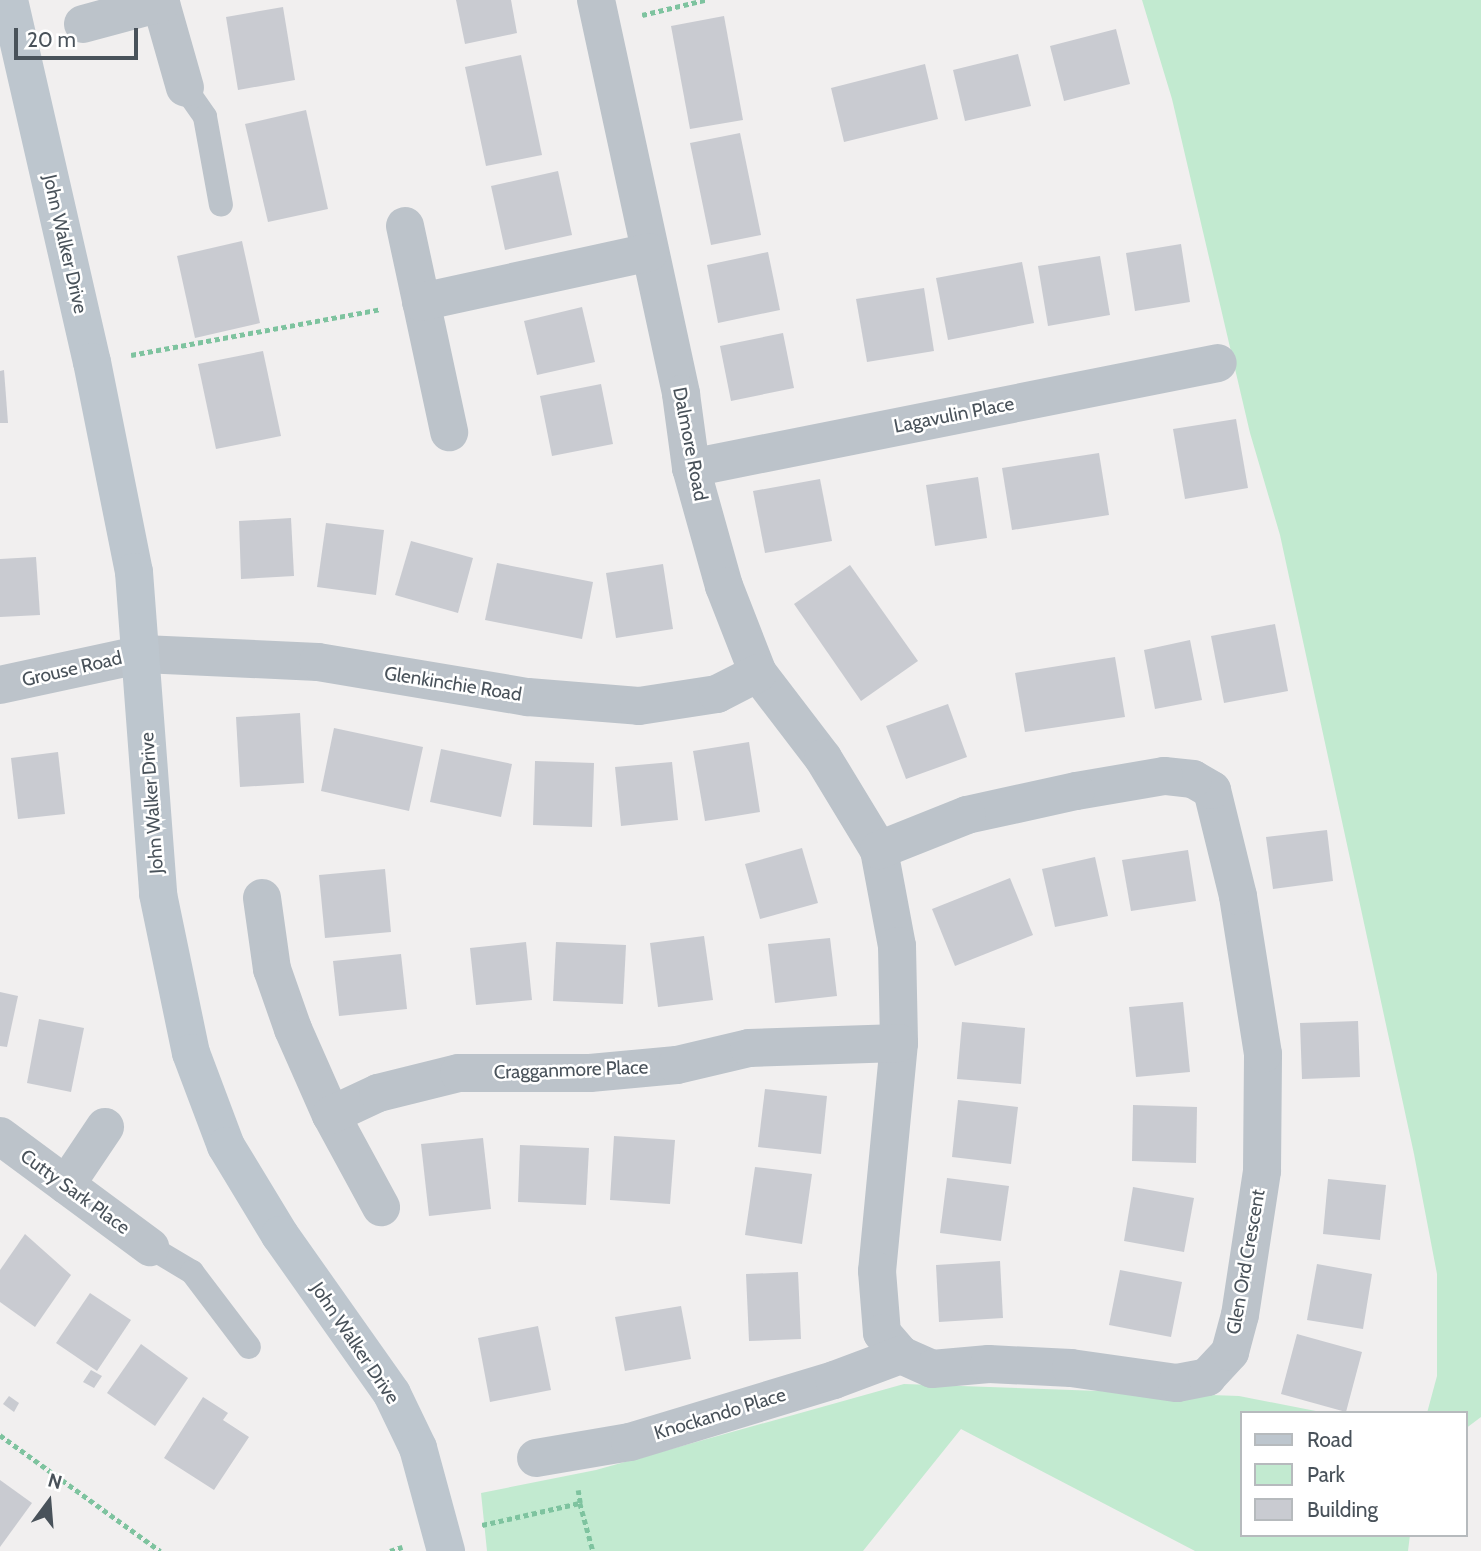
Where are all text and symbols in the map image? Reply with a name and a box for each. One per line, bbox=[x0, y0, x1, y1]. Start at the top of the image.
scale bar bbox=[18, 14, 142, 58]
text: 20 m bbox=[27, 27, 76, 52]
street label: John Walker Drive bbox=[38, 172, 92, 316]
street label: Dalmore Road bbox=[668, 385, 712, 503]
street label: Lagavulin Place bbox=[892, 392, 1016, 438]
street label: Grouse Road bbox=[20, 646, 124, 692]
street label: Glenkinchie Road bbox=[383, 662, 523, 706]
street label: John Walker Drive bbox=[136, 731, 168, 875]
street label: Cragganmore Place bbox=[493, 1056, 649, 1084]
street label: Cutty Sark Place bbox=[16, 1145, 134, 1239]
street label: Glen Ord Crescent bbox=[1222, 1188, 1270, 1336]
street label: John Walker Drive bbox=[306, 1278, 404, 1408]
street label: Knockando Place bbox=[651, 1383, 789, 1445]
legend bbox=[1240, 1411, 1467, 1537]
text: Road bbox=[1307, 1427, 1353, 1452]
text: Park bbox=[1307, 1462, 1345, 1487]
north arrow bbox=[14, 1467, 84, 1537]
text: N bbox=[45, 1468, 65, 1494]
text: Building bbox=[1307, 1497, 1378, 1522]

